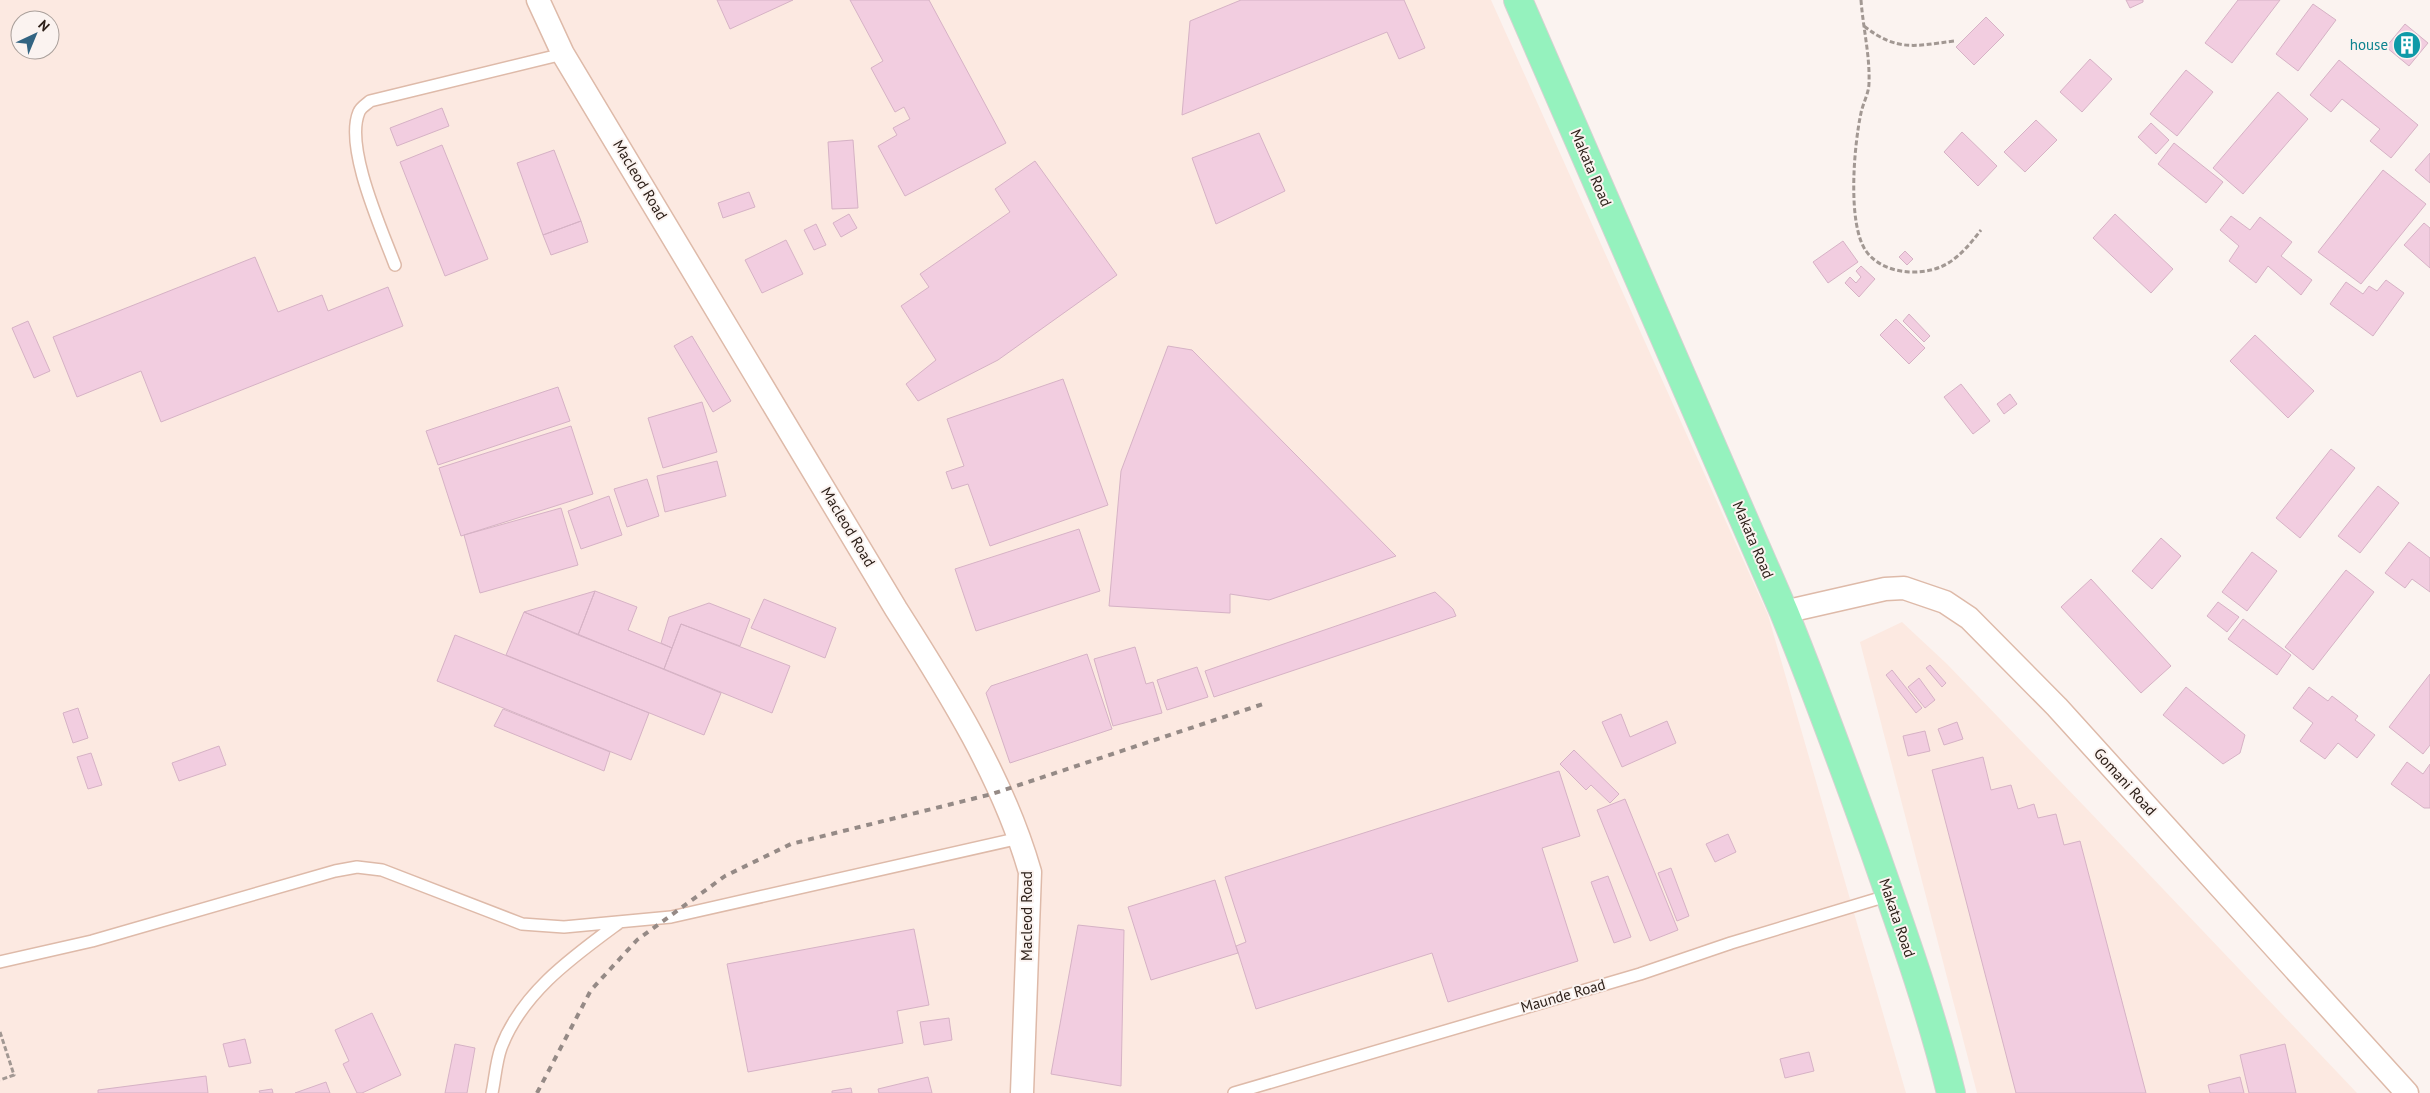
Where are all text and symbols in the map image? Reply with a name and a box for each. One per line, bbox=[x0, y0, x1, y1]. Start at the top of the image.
north arrow bbox=[10, 10, 60, 60]
text: N bbox=[34, 16, 54, 35]
building icon: house bbox=[2392, 30, 2422, 60]
place label: house bbox=[2350, 35, 2388, 54]
street label: Makata Road bbox=[1567, 126, 1616, 209]
street label: Macleod Road bbox=[609, 136, 672, 223]
street label: Macleod Road bbox=[817, 483, 880, 570]
street label: Makata Road bbox=[1729, 498, 1778, 581]
street label: Gomani Road bbox=[2090, 744, 2161, 820]
street label: Macleod Road bbox=[1017, 871, 1036, 961]
street label: Makata Road bbox=[1875, 876, 1920, 960]
street label: Maunde Road bbox=[1518, 974, 1607, 1017]

